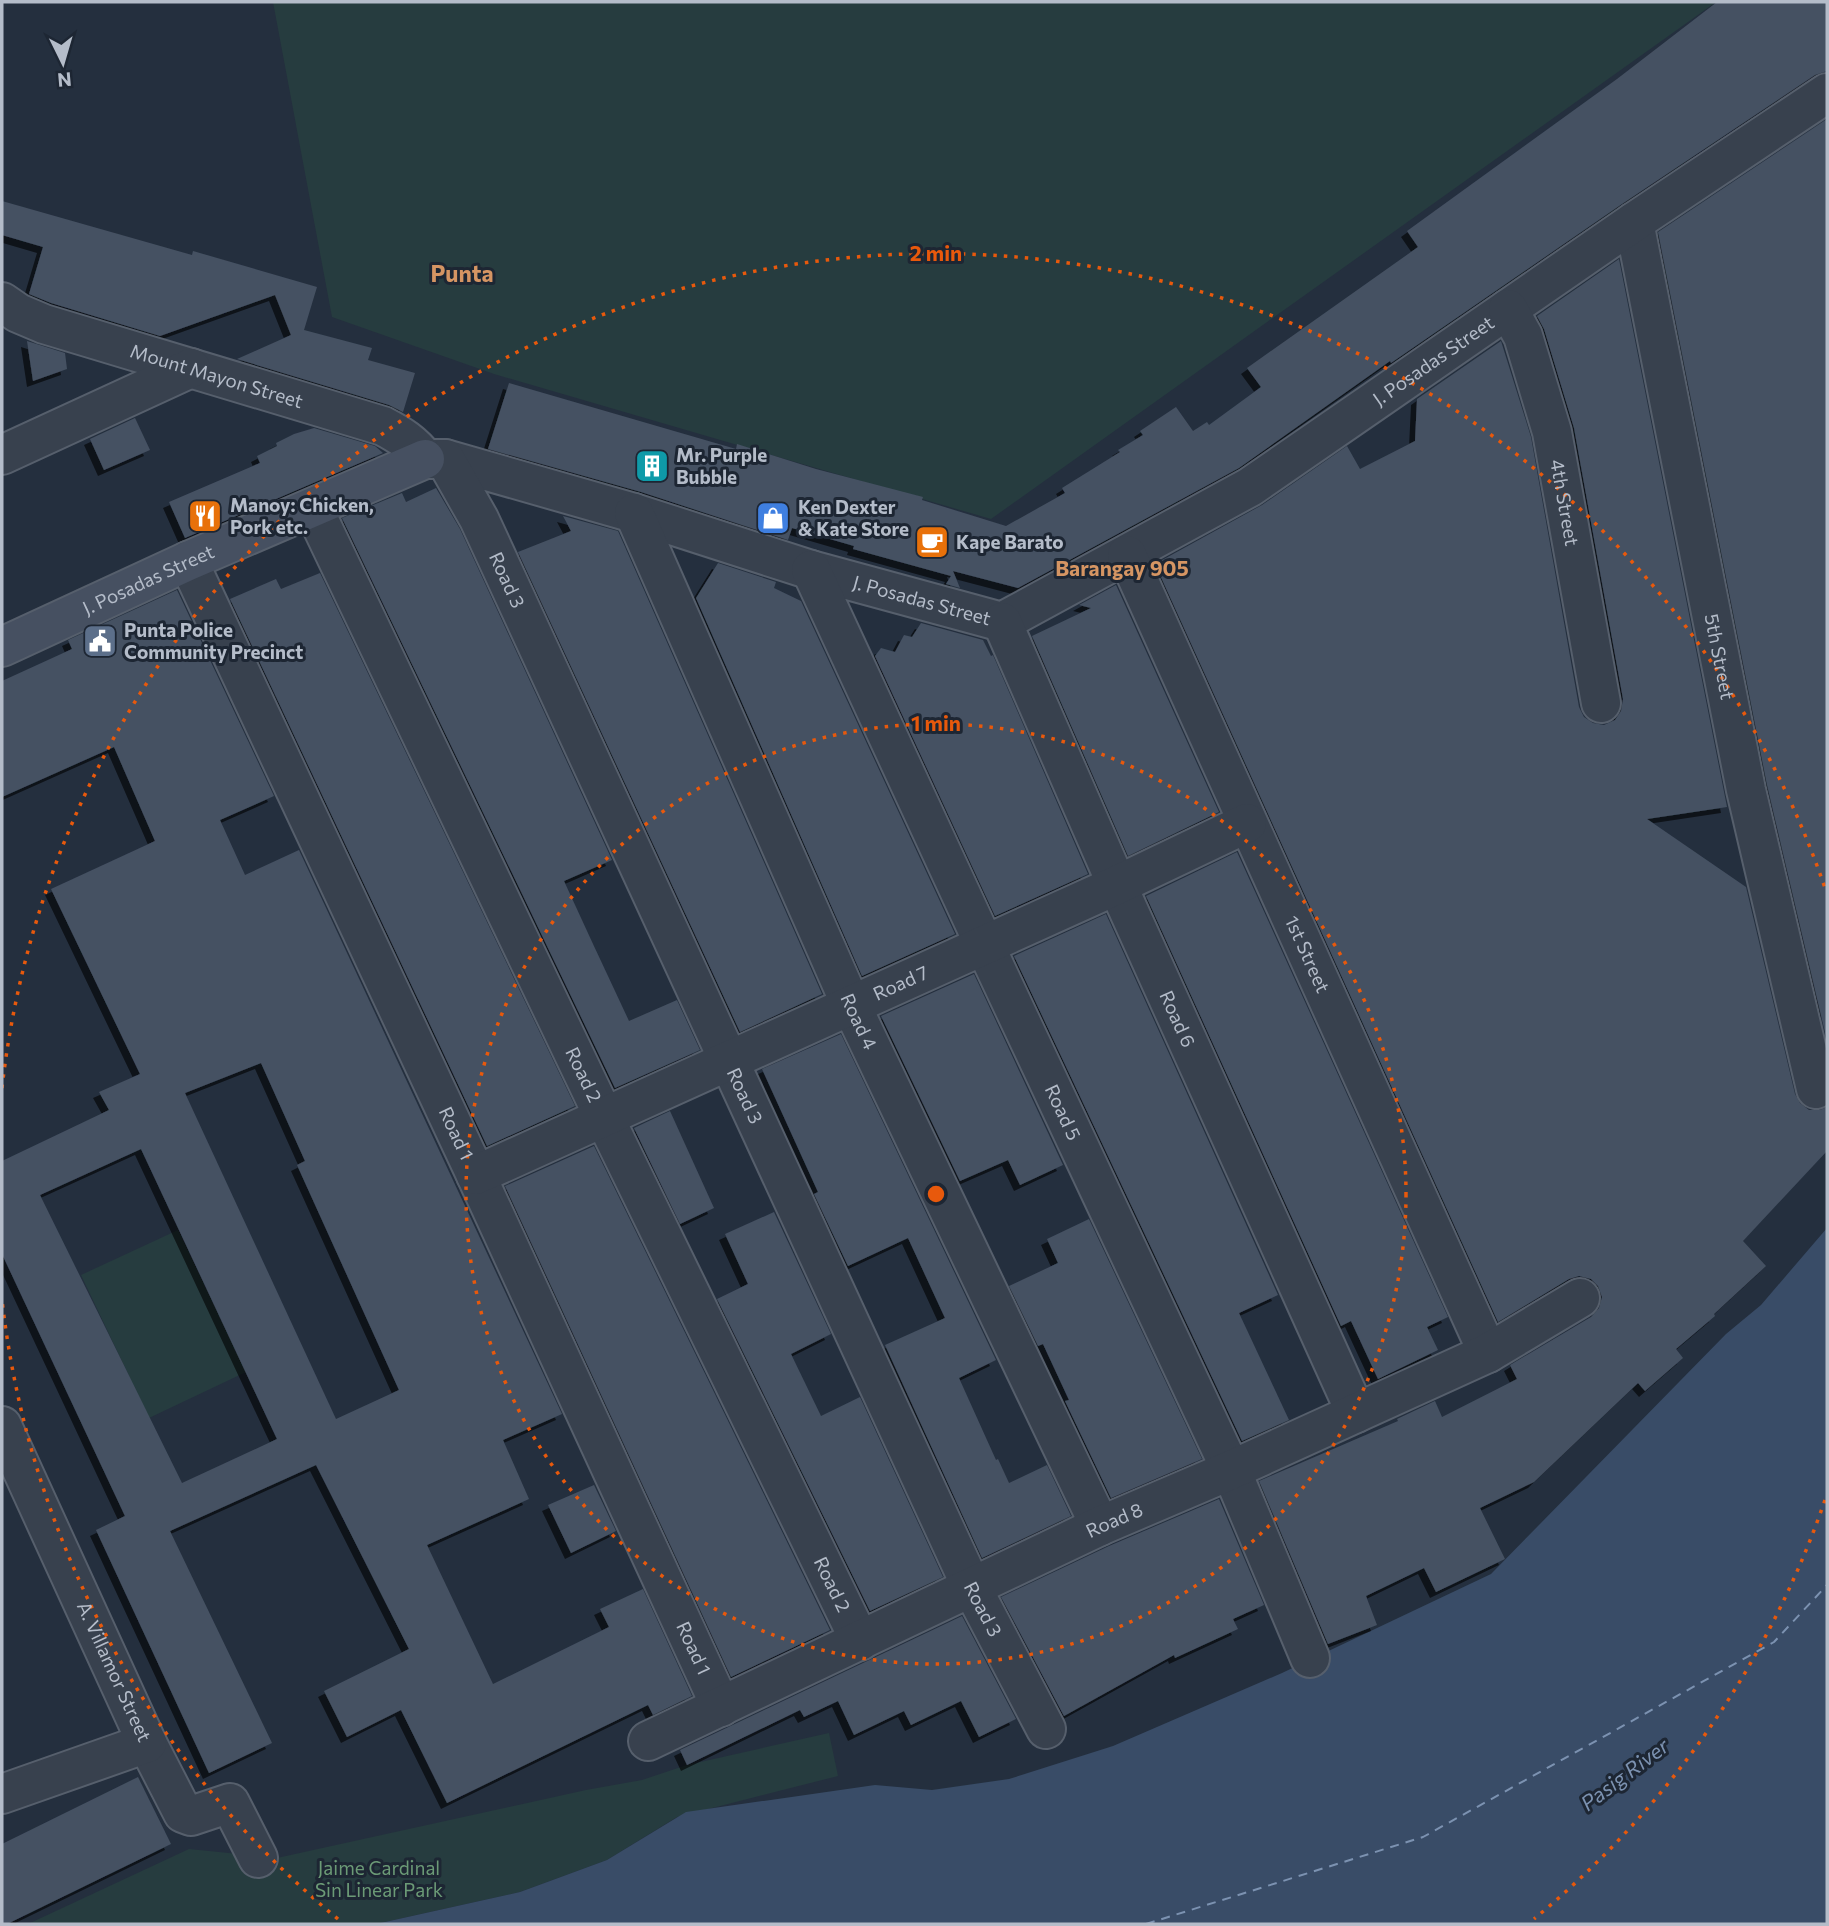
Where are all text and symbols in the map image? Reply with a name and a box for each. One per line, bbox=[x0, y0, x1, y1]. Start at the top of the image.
north arrow bbox=[28, 28, 98, 98]
text: N bbox=[56, 68, 73, 93]
text: 2 min bbox=[910, 240, 962, 265]
district label: Punta bbox=[430, 259, 494, 287]
street label: J. Posadas Street bbox=[1368, 310, 1498, 410]
street label: Mount Mayon Street bbox=[128, 339, 306, 412]
place label: Mr. Purple Bubble bbox=[676, 443, 767, 488]
building icon: Mr. Purple Bubble bbox=[633, 447, 671, 485]
street label: 4th Street bbox=[1546, 458, 1584, 548]
place label: Manoy: Chicken, Pork etc. bbox=[230, 493, 374, 538]
place label: Ken Dexter & Kate Store bbox=[798, 495, 909, 540]
restaurant icon: Manoy: Chicken, Pork etc. bbox=[186, 497, 224, 535]
shop icon: Ken Dexter & Kate Store bbox=[754, 499, 792, 537]
cafe icon: Kape Barato bbox=[913, 523, 951, 561]
place label: Kape Barato bbox=[956, 530, 1064, 553]
street label: J. Posadas Street bbox=[79, 539, 217, 619]
street label: Road 3 bbox=[485, 548, 530, 611]
district label: Barangay 905 bbox=[1055, 555, 1189, 580]
street label: J. Posadas Street bbox=[850, 570, 994, 630]
street label: 5th Street bbox=[1700, 612, 1740, 702]
place label: Punta Police Community Precinct bbox=[124, 618, 303, 663]
public building icon: Punta Police Community Precinct bbox=[81, 622, 119, 660]
text: 1 min bbox=[911, 710, 961, 735]
street label: 1st Street bbox=[1281, 912, 1335, 996]
street label: Road 7 bbox=[869, 960, 932, 1005]
street label: Road 6 bbox=[1155, 987, 1201, 1051]
street label: Road 4 bbox=[836, 990, 883, 1053]
street label: Road 2 bbox=[561, 1043, 607, 1106]
street label: Road 3 bbox=[723, 1064, 768, 1127]
street label: Road 5 bbox=[1041, 1081, 1086, 1144]
street label: Road 1 bbox=[435, 1103, 479, 1163]
centre of rings bbox=[924, 1182, 948, 1206]
street label: Road 8 bbox=[1082, 1497, 1146, 1542]
street label: Road 2 bbox=[810, 1553, 856, 1615]
street label: Road 3 bbox=[960, 1577, 1007, 1640]
street label: A. Villamor Street bbox=[73, 1598, 157, 1745]
street label: Road 1 bbox=[672, 1618, 717, 1678]
water label: Pasig River bbox=[1575, 1732, 1674, 1815]
park label: Jaime Cardinal Sin Linear Park bbox=[315, 1856, 443, 1901]

